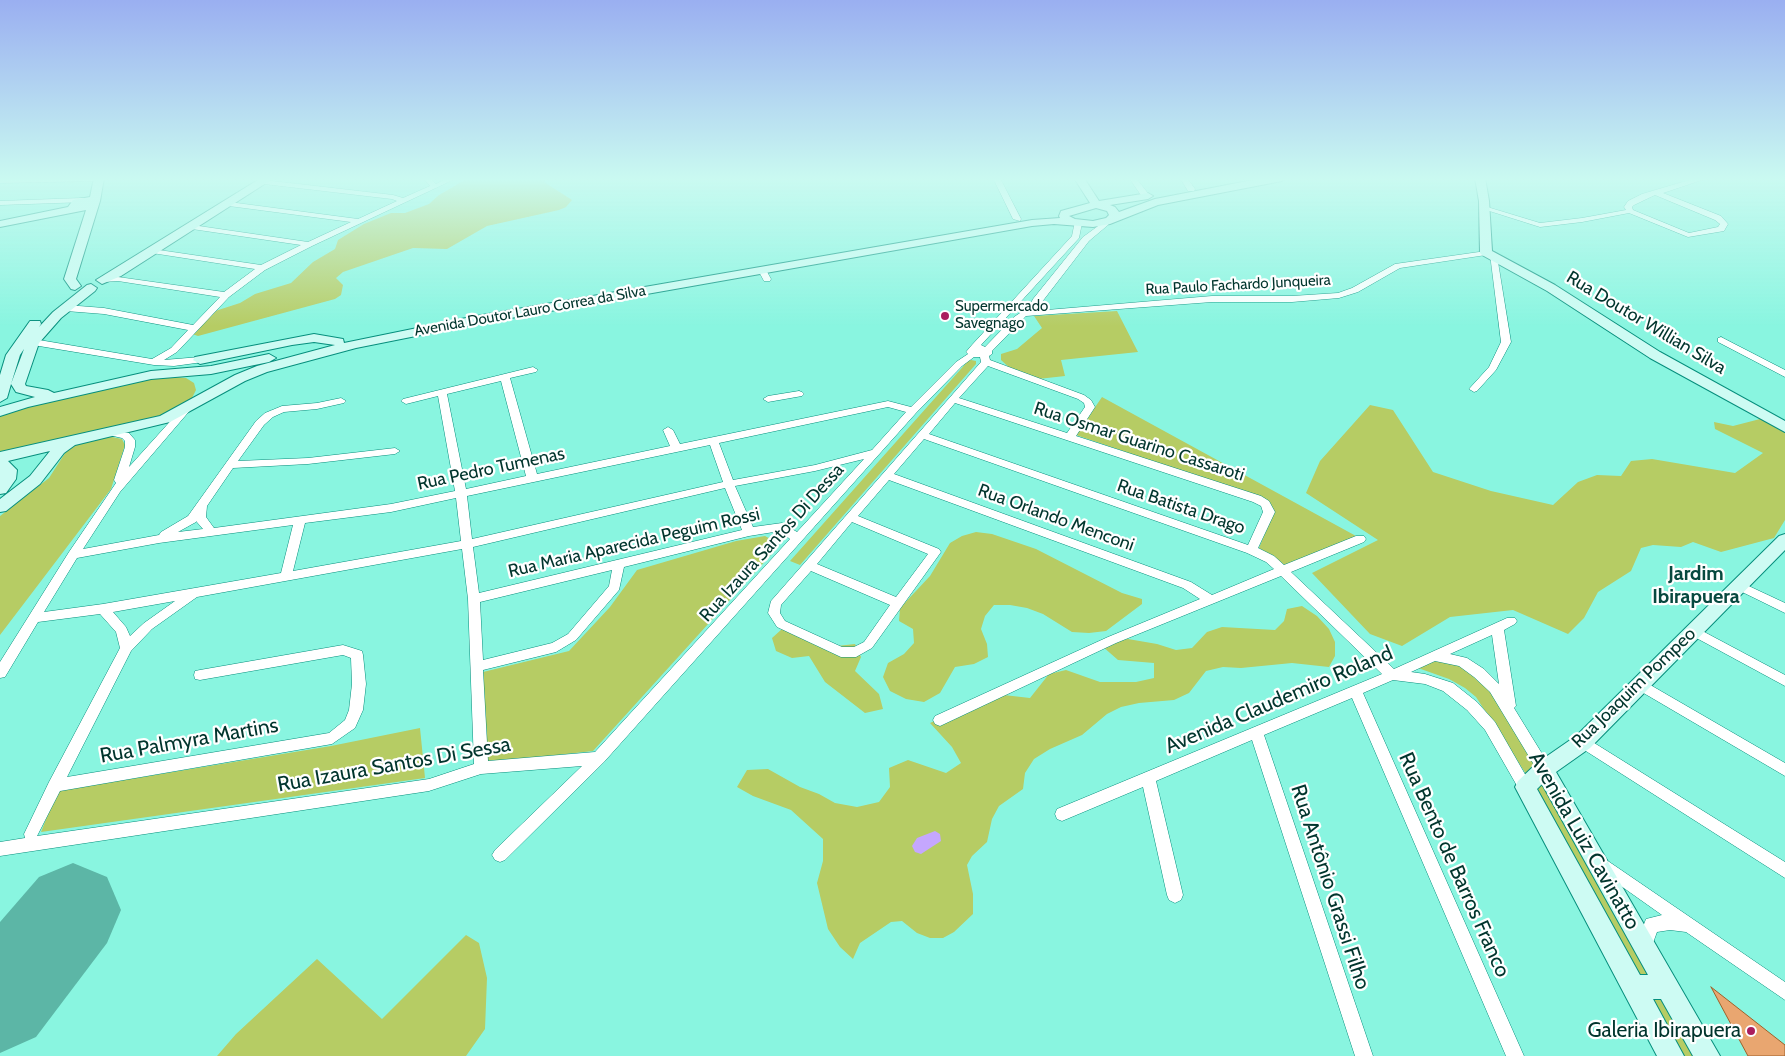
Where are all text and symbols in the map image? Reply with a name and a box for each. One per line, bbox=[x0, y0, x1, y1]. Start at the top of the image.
street label: Rua Doutor Willian Silva bbox=[1562, 267, 1730, 379]
street label: Rua Paulo Fachardo Junqueira bbox=[1145, 271, 1331, 299]
street label: Avenida Doutor Lauro Correa da Silva bbox=[413, 282, 647, 340]
place label: Supermercado Savegnago bbox=[955, 298, 1048, 333]
marker: Supermercado Savegnago bbox=[939, 310, 951, 322]
street label: Rua Osmar Guarino Cassaroti bbox=[1031, 398, 1247, 486]
street label: Rua Pedro Tumenas bbox=[415, 443, 567, 495]
street label: Rua Izaura Santos Di Dessa bbox=[695, 460, 849, 626]
street label: Rua Batista Drago bbox=[1114, 475, 1248, 539]
street label: Rua Orlando Menconi bbox=[975, 480, 1137, 556]
street label: Rua Maria Aparecida Peguim Rossi bbox=[506, 503, 762, 583]
district label: Jardim Ibirapuera bbox=[1652, 562, 1740, 609]
street label: Rua Joaquim Pompeo bbox=[1568, 623, 1700, 753]
street label: Avenida Claudemiro Roland bbox=[1161, 641, 1397, 759]
street label: Rua Palmyra Martins bbox=[98, 713, 280, 769]
street label: Rua Izaura Santos Di Sessa bbox=[275, 732, 513, 798]
street label: Avenida Luiz Cavinatto bbox=[1523, 748, 1645, 934]
street label: Rua Bento de Barros Franco bbox=[1393, 749, 1515, 981]
street label: Rua Antônio Grassi Filho bbox=[1285, 781, 1375, 993]
place label: Galeria Ibirapuera bbox=[1587, 1018, 1741, 1044]
marker: Galeria Ibirapuera bbox=[1745, 1025, 1757, 1037]

